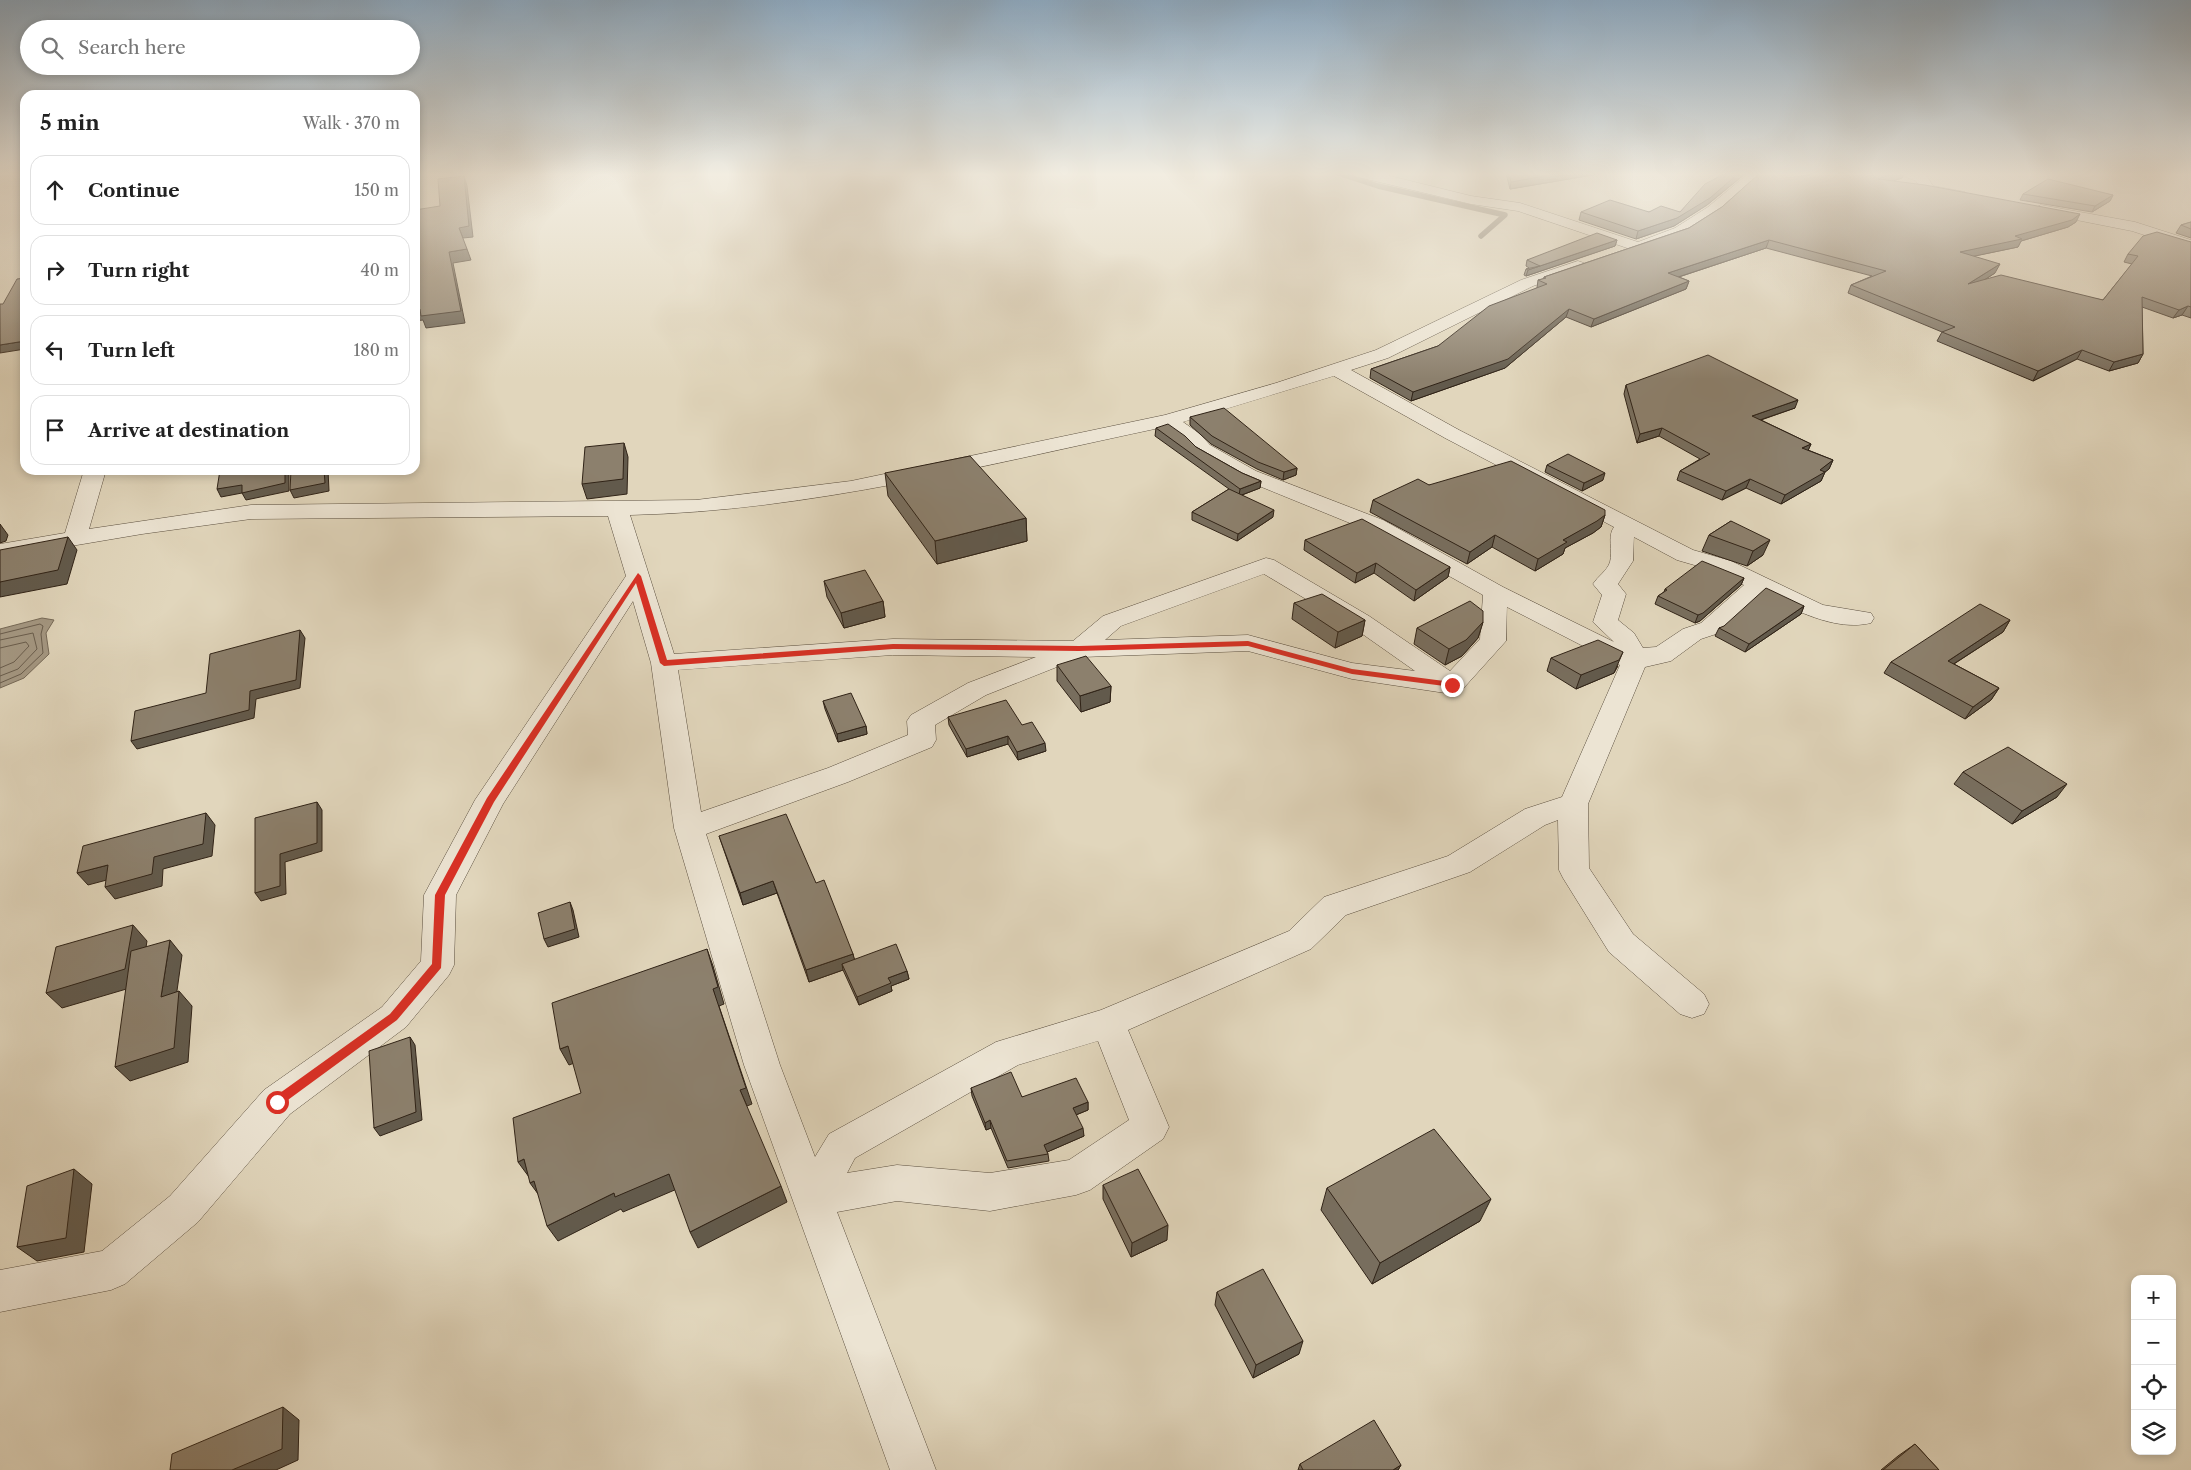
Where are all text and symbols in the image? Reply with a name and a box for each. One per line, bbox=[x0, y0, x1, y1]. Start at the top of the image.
search box bbox=[20, 20, 420, 75]
icon: search bbox=[38, 34, 66, 62]
text: Search here bbox=[78, 36, 186, 59]
text: 5 min bbox=[40, 110, 100, 135]
text: Walk · 370 m bbox=[303, 113, 400, 133]
icon: ahead bbox=[41, 176, 69, 204]
text: Continue bbox=[88, 179, 180, 202]
text: 150 m bbox=[354, 180, 399, 200]
icon: right bbox=[41, 256, 69, 284]
text: Turn right bbox=[88, 259, 189, 282]
text: 40 m bbox=[360, 260, 399, 280]
icon: left bbox=[41, 336, 69, 364]
text: Turn left bbox=[88, 339, 175, 362]
text: 180 m bbox=[353, 340, 399, 360]
icon: arrive bbox=[41, 416, 69, 444]
text: Arrive at destination bbox=[88, 419, 289, 442]
route end bbox=[1441, 674, 1464, 697]
route start bbox=[266, 1091, 289, 1114]
map controls bbox=[2131, 1275, 2176, 1455]
button: + bbox=[2131, 1275, 2176, 1320]
button: − bbox=[2131, 1320, 2176, 1365]
button: locate bbox=[2131, 1365, 2176, 1410]
button: layers bbox=[2131, 1410, 2176, 1455]

